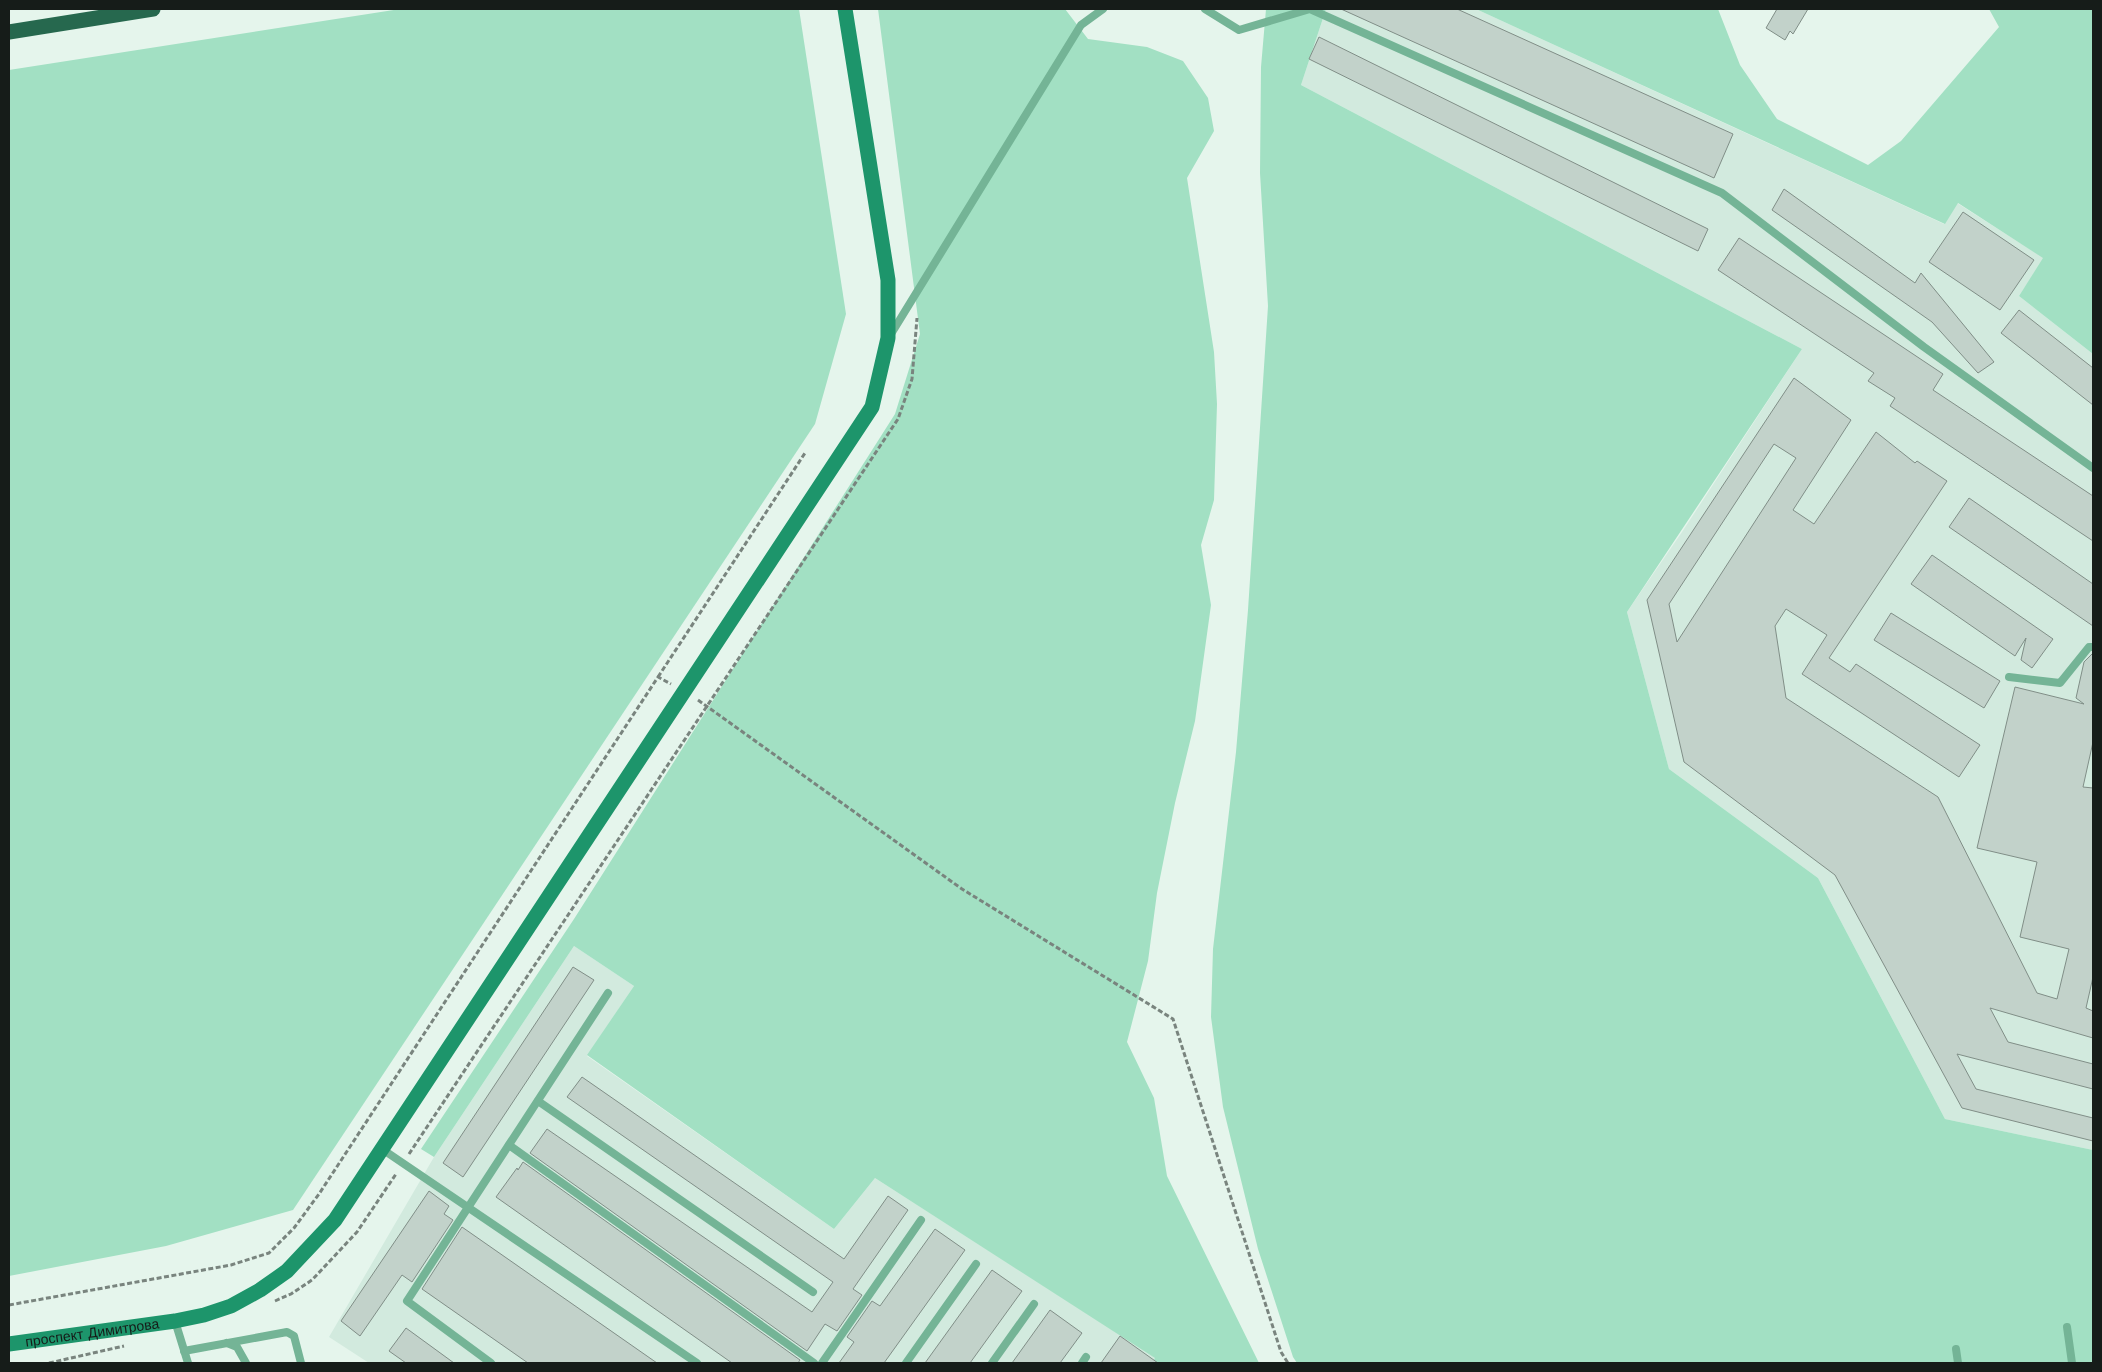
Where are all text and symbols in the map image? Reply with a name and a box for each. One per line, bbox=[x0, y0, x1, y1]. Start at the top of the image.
street label: проспект Димитрова bbox=[24, 1315, 160, 1350]

